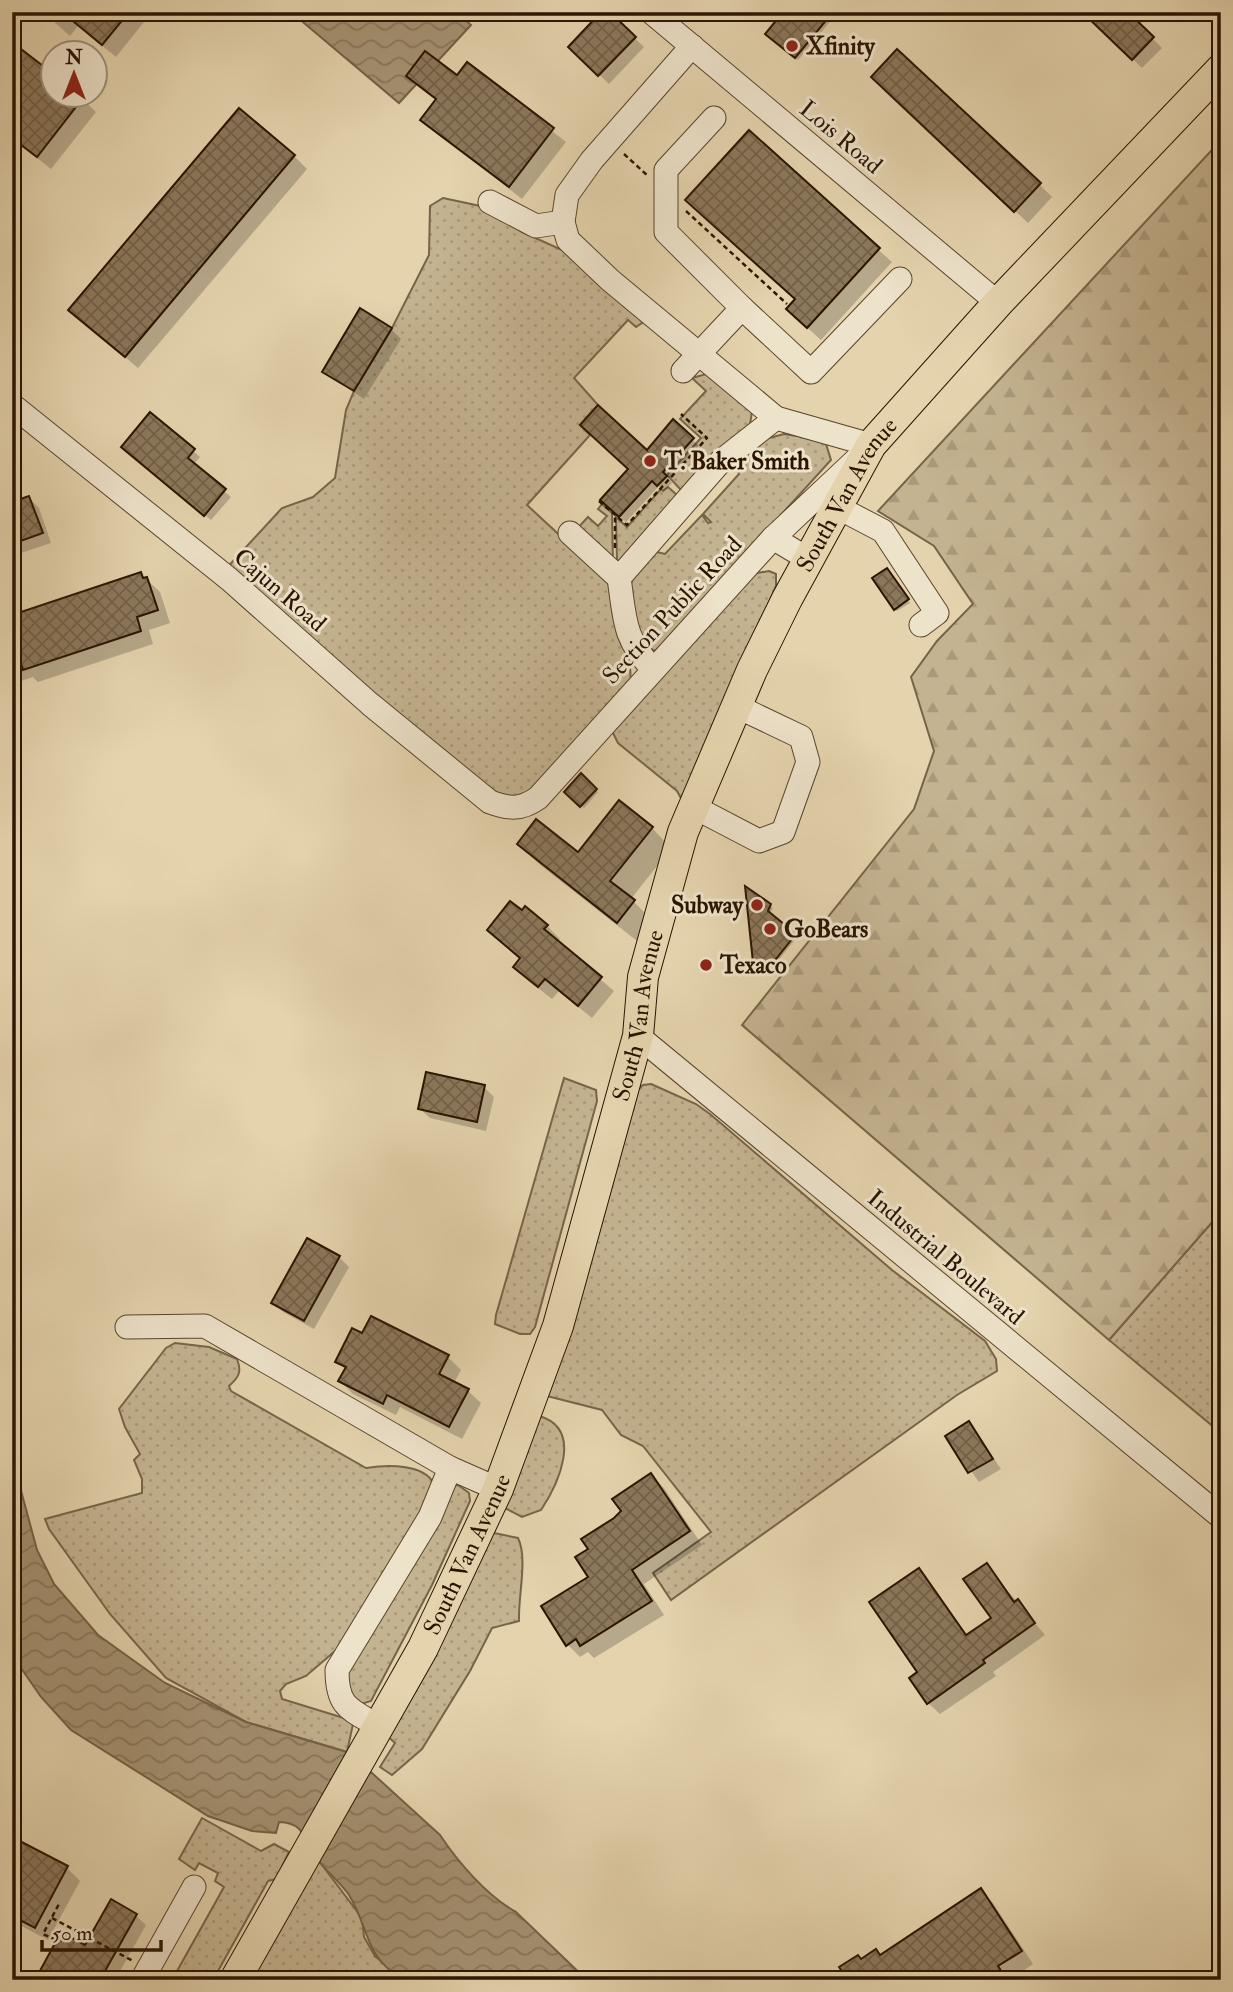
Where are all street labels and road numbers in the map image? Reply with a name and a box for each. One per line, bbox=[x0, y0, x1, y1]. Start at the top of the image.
street label: Lois Road bbox=[793, 94, 889, 181]
street label: South Van Avenue bbox=[790, 411, 904, 578]
street label: Section Public Road bbox=[596, 530, 749, 691]
street label: Cajun Road bbox=[227, 542, 333, 639]
street label: South Van Avenue bbox=[606, 927, 671, 1105]
street label: Industrial Boulevard bbox=[861, 1183, 1031, 1332]
street label: South Van Avenue bbox=[416, 1470, 518, 1640]

